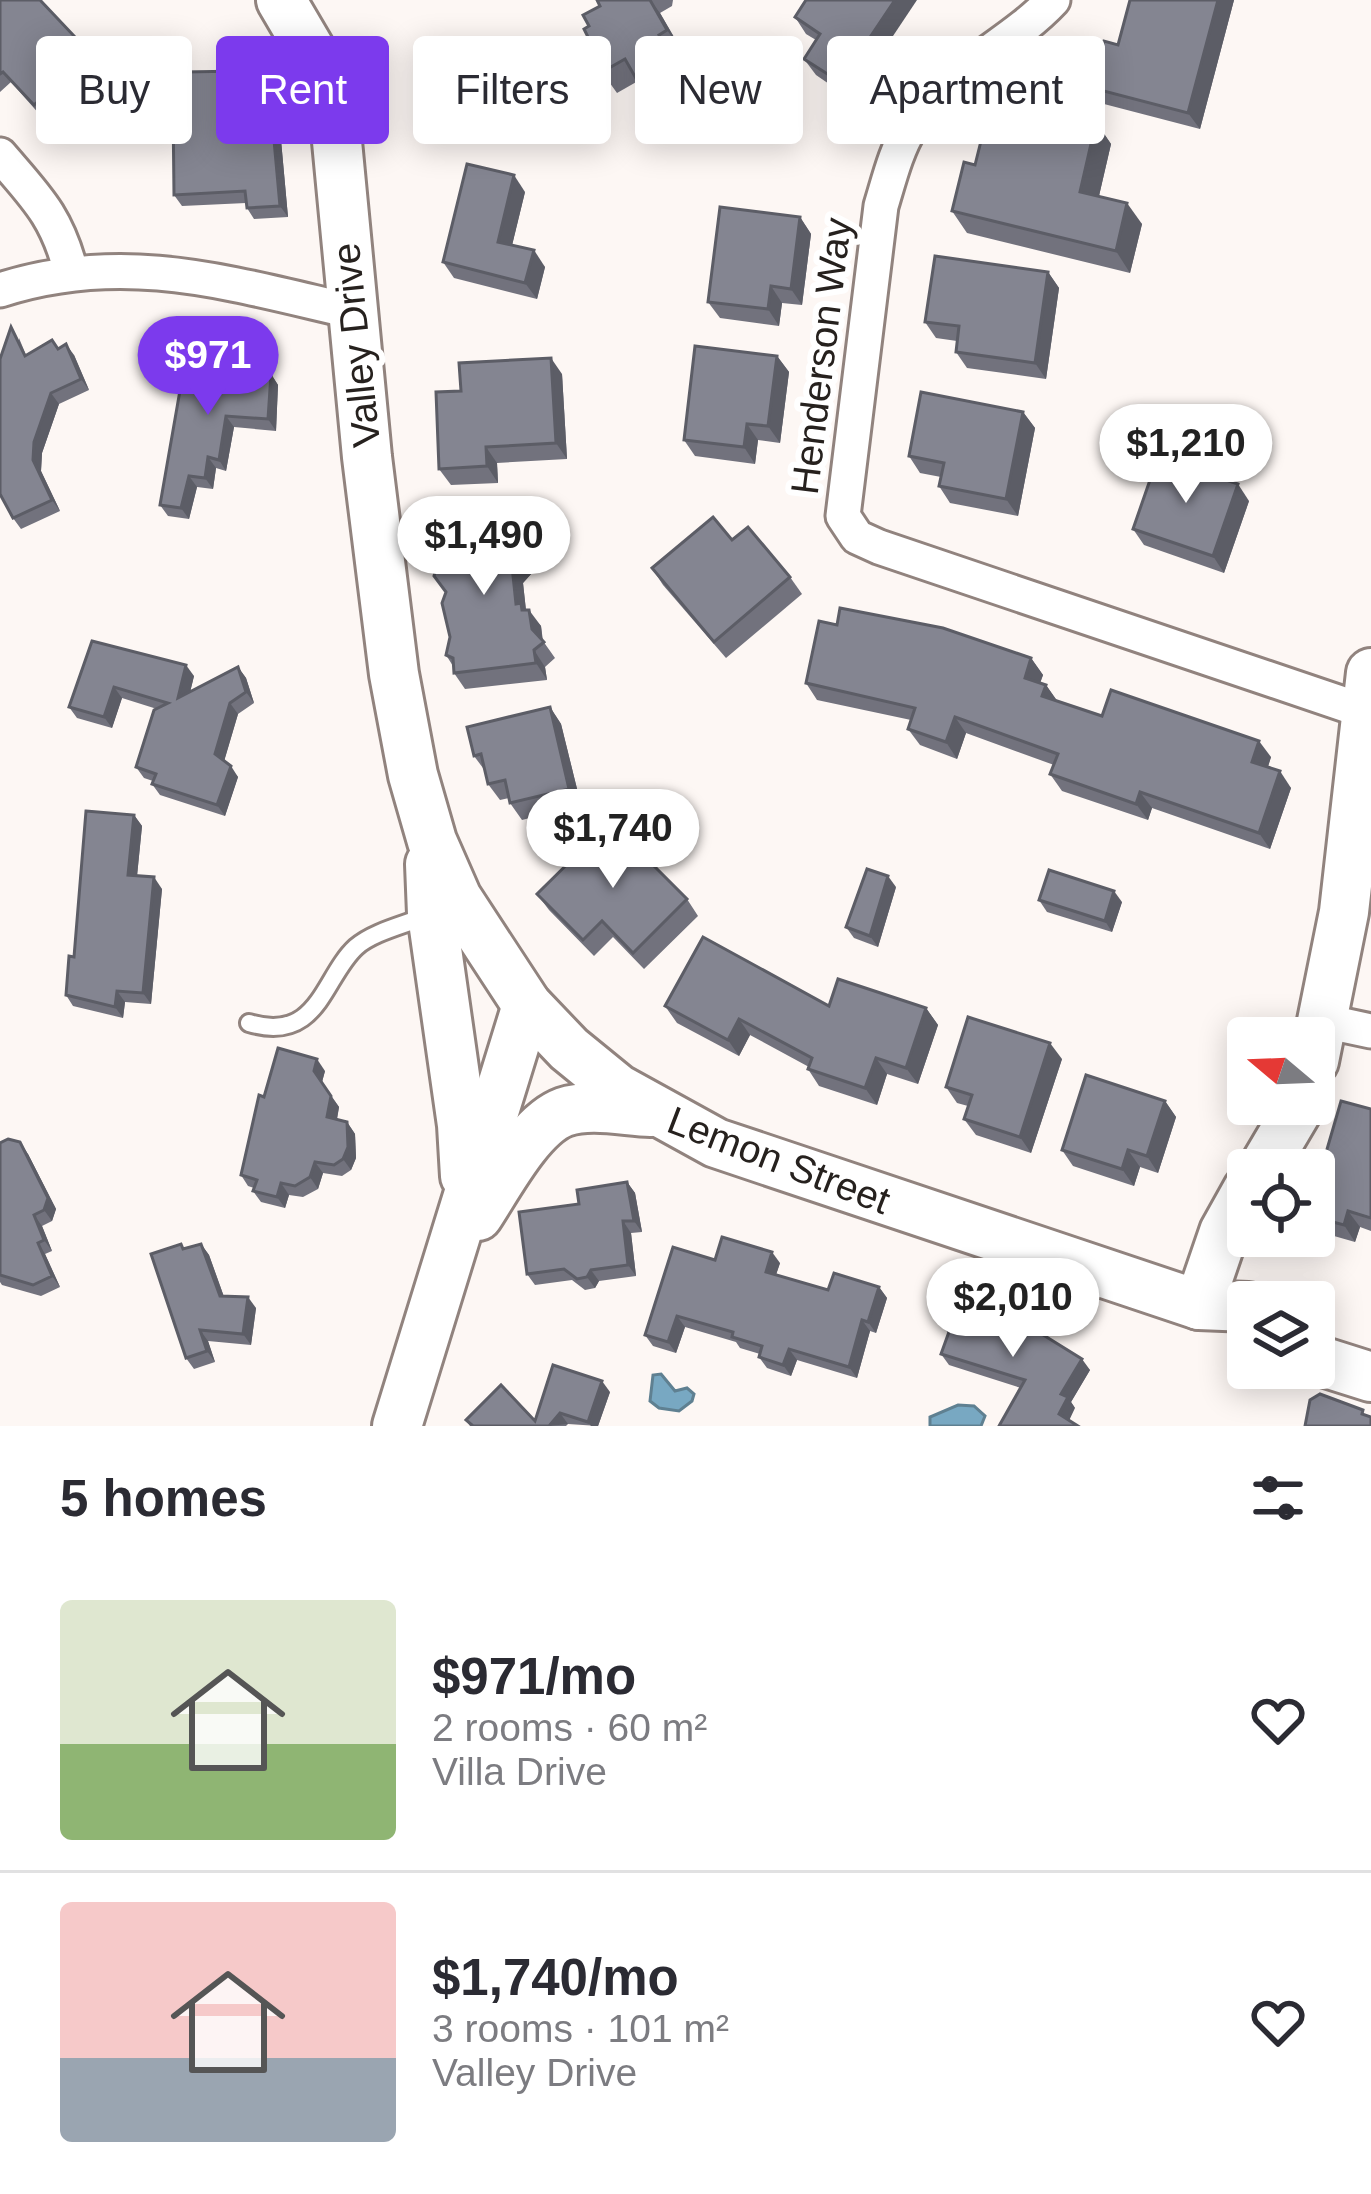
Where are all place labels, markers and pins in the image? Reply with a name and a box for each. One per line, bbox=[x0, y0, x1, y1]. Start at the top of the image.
pin: $971 bbox=[137, 316, 279, 418]
pin: $1,210 bbox=[1088, 404, 1284, 506]
pin: $1,490 bbox=[386, 496, 582, 598]
pin: $1,740 bbox=[515, 789, 711, 891]
pin: $2,010 bbox=[915, 1258, 1111, 1360]

